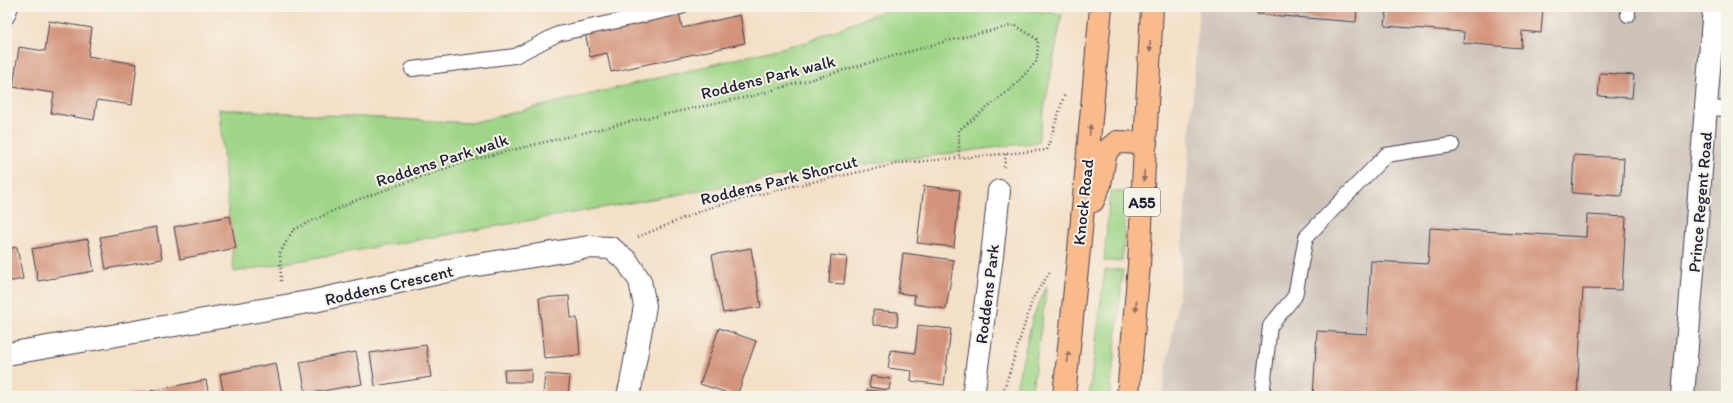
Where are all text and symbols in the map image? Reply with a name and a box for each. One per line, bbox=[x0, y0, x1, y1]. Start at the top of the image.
one-way arrow bbox=[1147, 40, 1153, 53]
street label: Roddens Park walk bbox=[699, 51, 838, 103]
one-way arrow bbox=[1087, 124, 1094, 136]
street label: Roddens Park walk bbox=[373, 129, 511, 191]
street label: Prince Regent Road bbox=[1684, 130, 1716, 273]
street label: Roddens Park Shorcut bbox=[698, 151, 860, 209]
street label: Knock Road bbox=[1069, 157, 1098, 246]
one-way arrow bbox=[1140, 170, 1147, 182]
road number: A55 bbox=[1124, 188, 1160, 216]
street label: Roddens Park bbox=[971, 243, 1003, 345]
street label: Roddens Crescent bbox=[323, 261, 455, 309]
one-way arrow bbox=[1132, 300, 1139, 312]
one-way arrow bbox=[1065, 351, 1071, 363]

